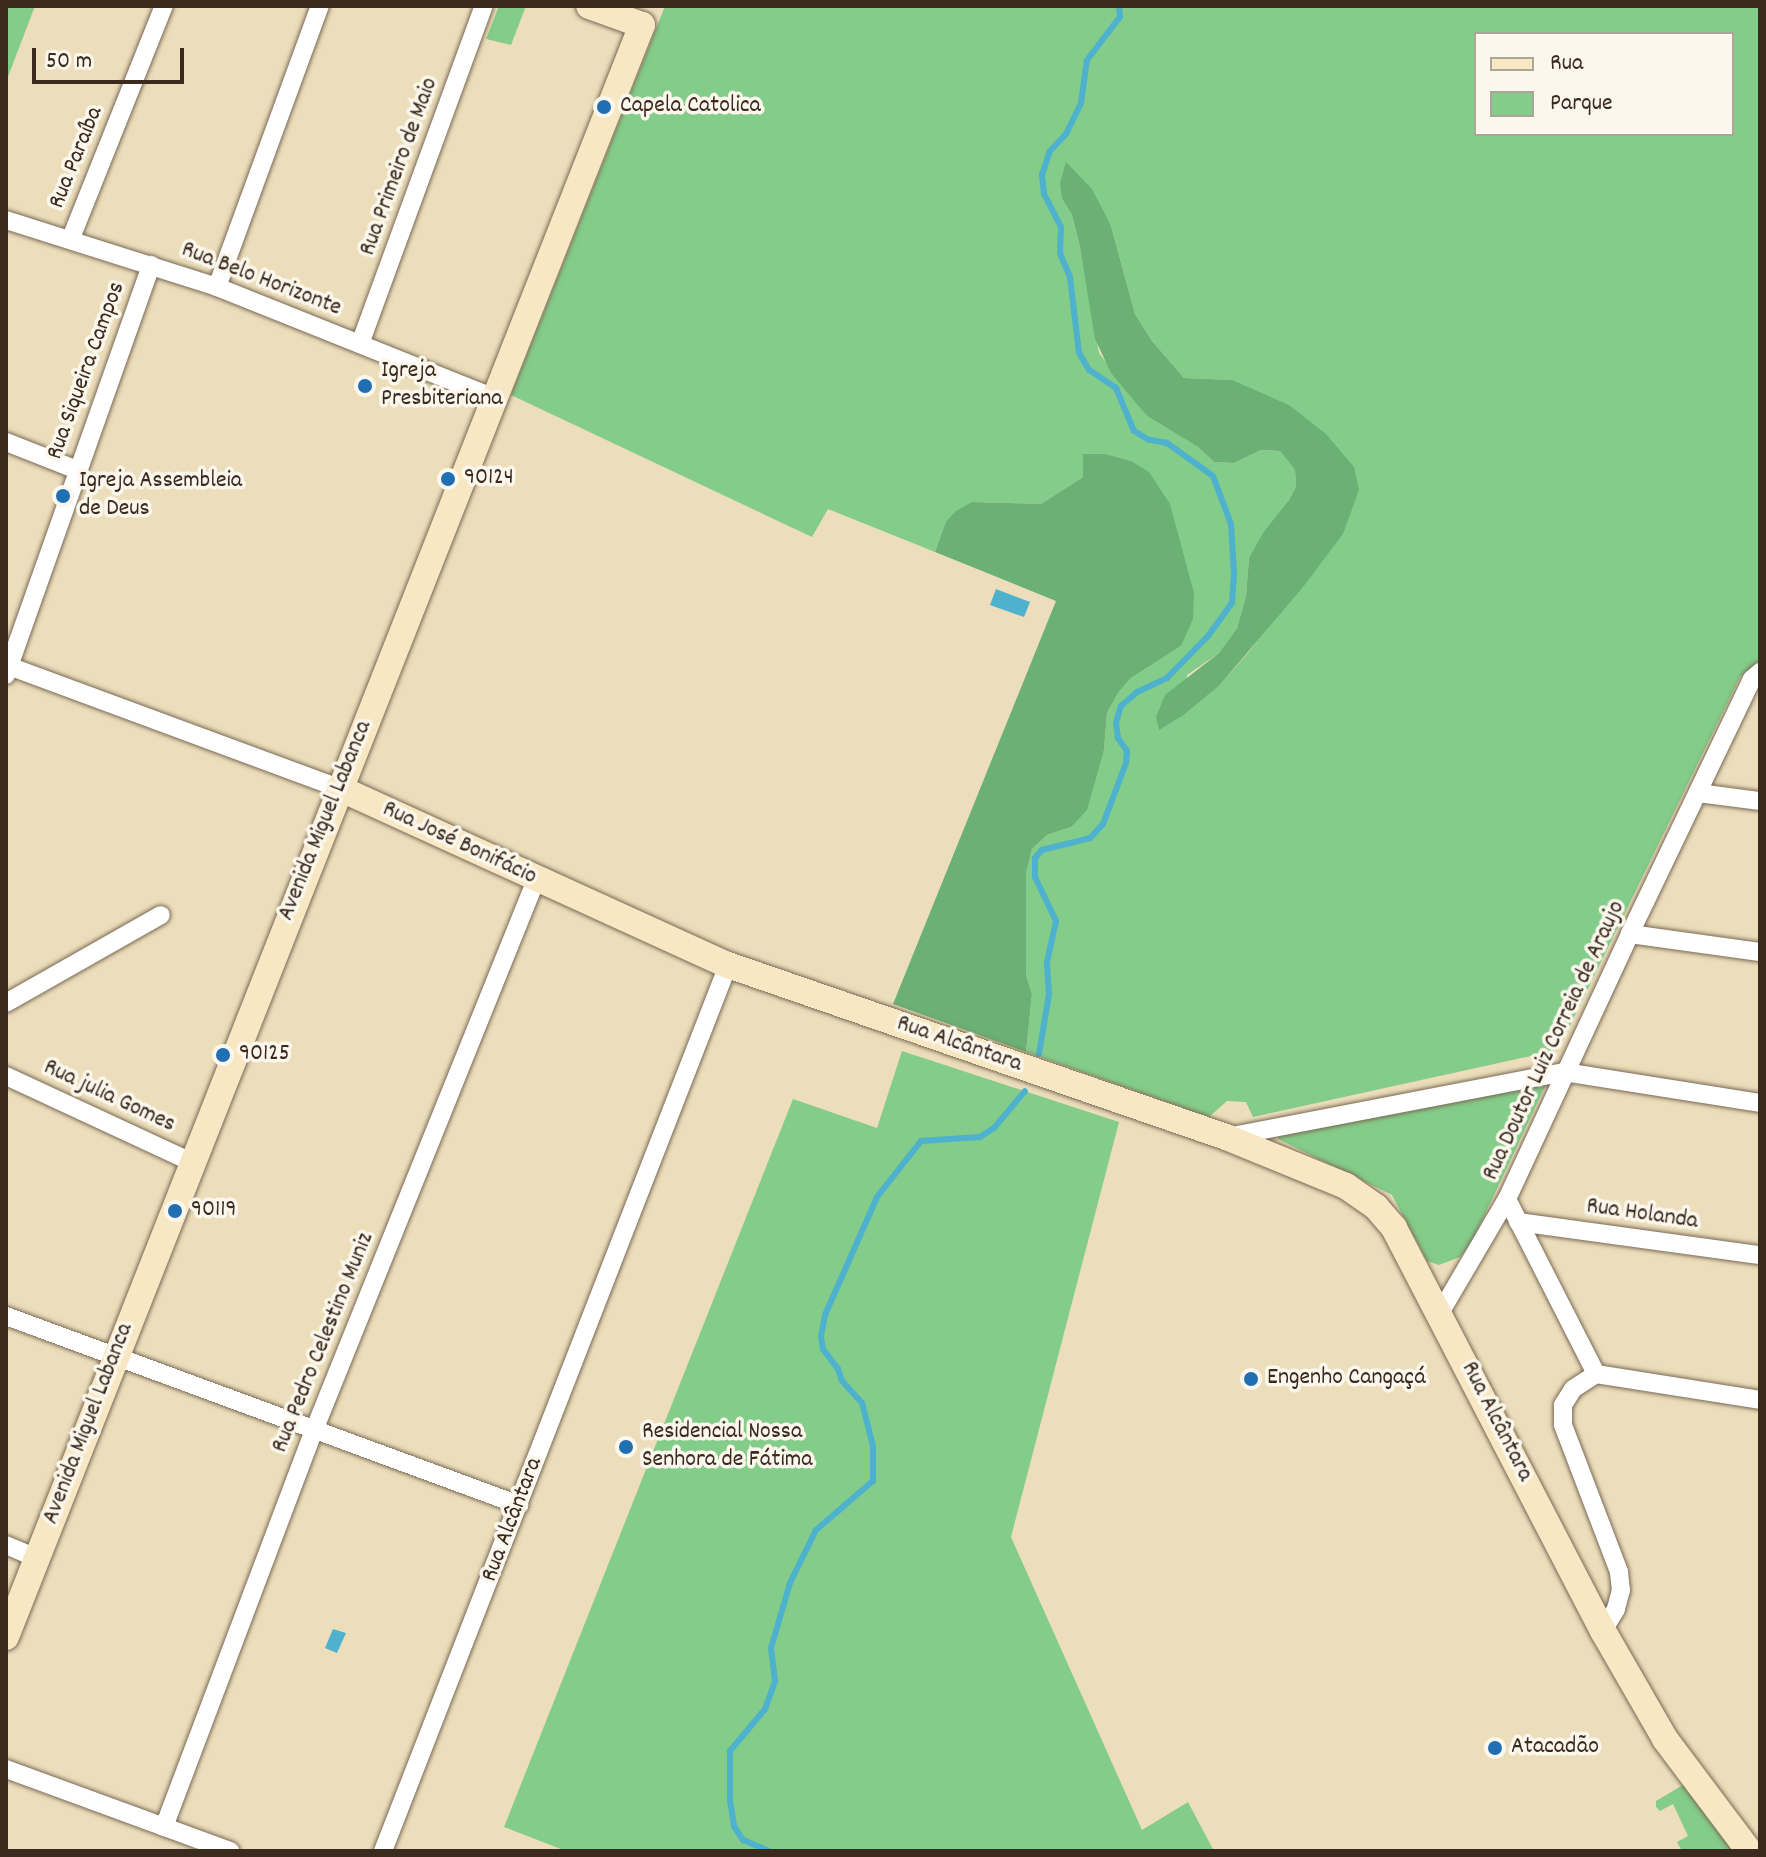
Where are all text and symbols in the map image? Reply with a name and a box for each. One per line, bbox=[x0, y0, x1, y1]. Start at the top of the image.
scale bar bbox=[36, 32, 188, 82]
legend bbox=[1474, 32, 1734, 136]
text: 50 m bbox=[46, 45, 92, 79]
text: Rua bbox=[1550, 47, 1583, 81]
street label: Rua Primeiro de Maio bbox=[354, 74, 446, 260]
text: Parque bbox=[1550, 87, 1613, 121]
place label: Capela Catolica bbox=[620, 93, 761, 121]
marker: Capela Catolica bbox=[595, 98, 613, 116]
street label: Rua Paraíba bbox=[44, 103, 110, 213]
street label: Rua Belo Horizonte bbox=[177, 236, 345, 324]
street label: Rua Siqueira Campos bbox=[42, 278, 132, 464]
place label: Igreja Presbiteriana bbox=[381, 358, 503, 414]
marker: Igreja Presbiteriana bbox=[356, 377, 374, 395]
place label: 90124 bbox=[464, 465, 514, 493]
place label: Igreja Assembleia de Deus bbox=[79, 468, 242, 524]
marker: 90124 bbox=[439, 470, 457, 488]
marker: Igreja Assembleia de Deus bbox=[54, 487, 72, 505]
street label: Avenida Miguel Labanca bbox=[273, 717, 379, 925]
street label: Rua José Bonifácio bbox=[377, 796, 541, 892]
street label: Rua Doutor Luiz Correia de Araujo bbox=[1477, 897, 1633, 1185]
street label: Rua Alcântara bbox=[893, 1010, 1025, 1080]
place label: 90125 bbox=[239, 1041, 290, 1069]
marker: 90125 bbox=[214, 1046, 232, 1064]
street label: Rua julia Gomes bbox=[38, 1054, 180, 1140]
street label: Rua Holanda bbox=[1584, 1193, 1700, 1237]
place label: 90119 bbox=[191, 1197, 237, 1225]
marker: 90119 bbox=[166, 1202, 184, 1220]
street label: Rua Pedro Celestino Muniz bbox=[267, 1229, 381, 1457]
street label: Avenida Miguel Labanca bbox=[37, 1319, 141, 1529]
street label: Rua Alcântara bbox=[1454, 1357, 1538, 1487]
place label: Engenho Cangaçá bbox=[1267, 1365, 1426, 1393]
marker: Engenho Cangaçá bbox=[1242, 1370, 1260, 1388]
place label: Residencial Nossa Senhora de Fátima bbox=[642, 1419, 813, 1475]
marker: Residencial Nossa Senhora de Fátima bbox=[617, 1438, 635, 1456]
street label: Rua Alcântara bbox=[476, 1454, 550, 1586]
place label: Atacadão bbox=[1511, 1734, 1599, 1762]
marker: Atacadão bbox=[1486, 1739, 1504, 1757]

